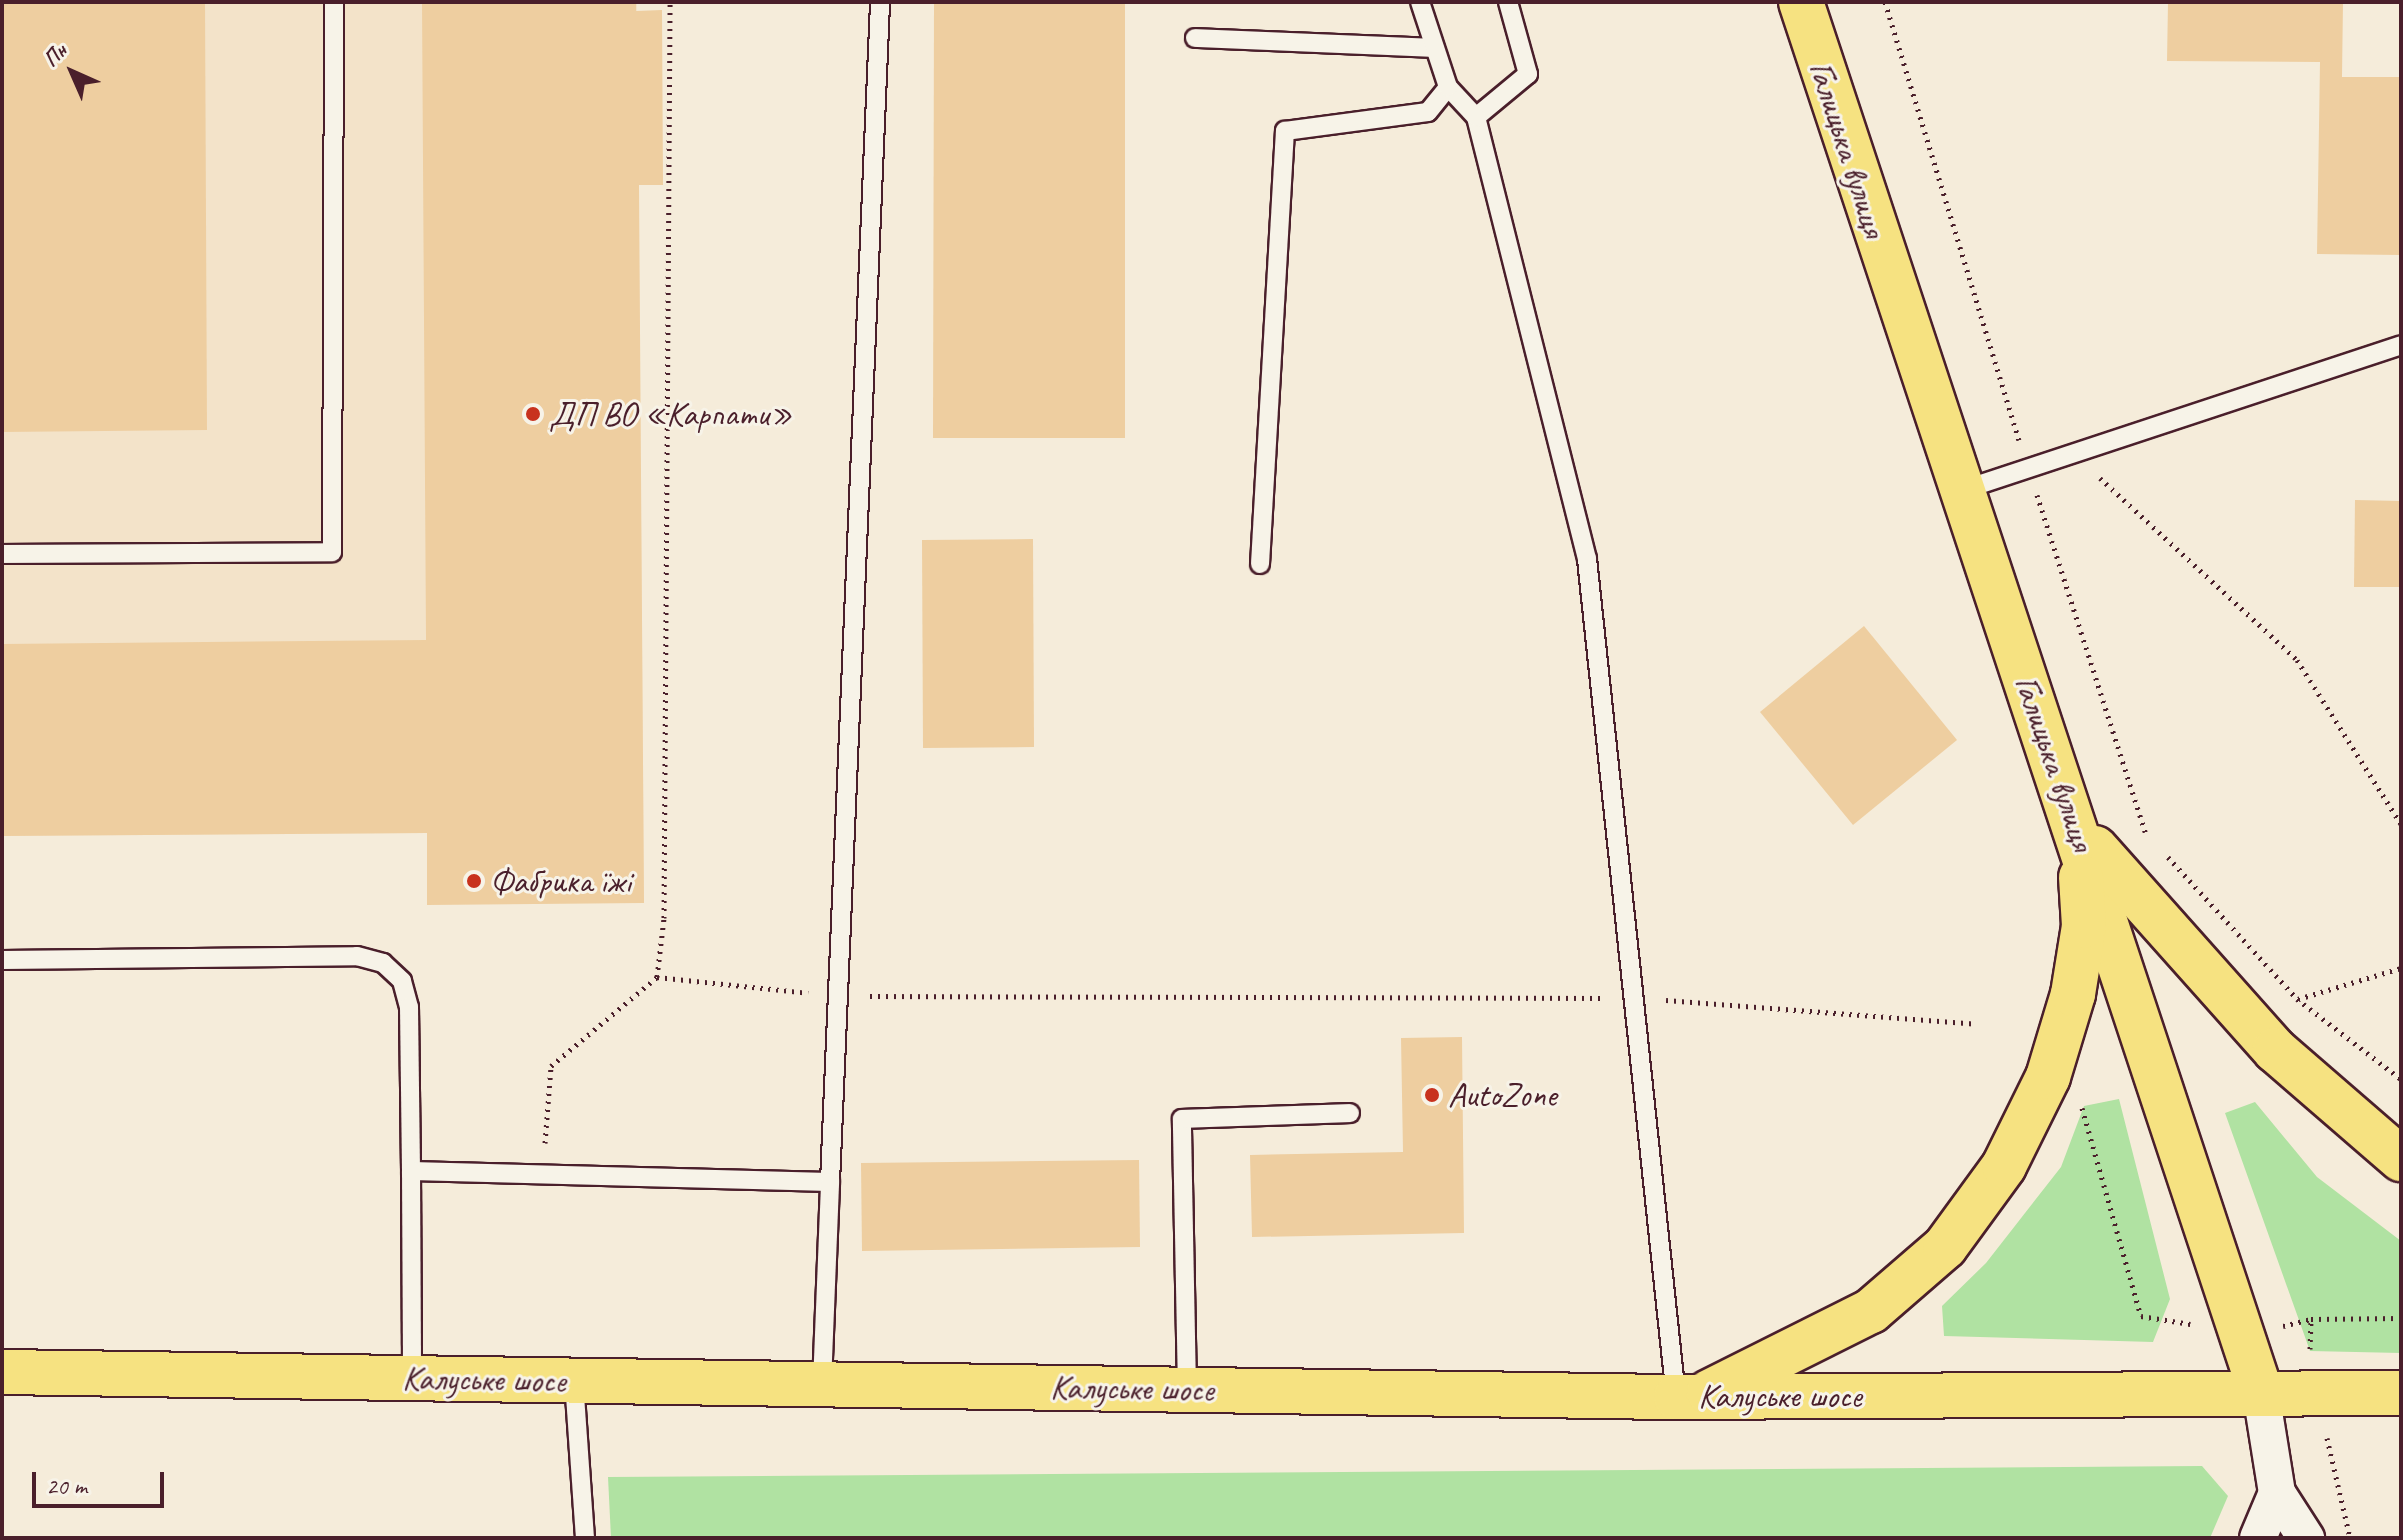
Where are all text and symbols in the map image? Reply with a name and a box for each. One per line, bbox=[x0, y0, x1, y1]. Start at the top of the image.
north arrow bbox=[32, 32, 112, 112]
text: Пн bbox=[37, 37, 73, 73]
street label: Галицька вулиця bbox=[1801, 56, 1895, 242]
place label: ДП ВО «Карпати» bbox=[549, 394, 793, 434]
marker: ДП ВО «Карпати» bbox=[524, 405, 542, 423]
street label: Галицька вулиця bbox=[2006, 671, 2104, 855]
place label: Фабрика їжі bbox=[490, 861, 631, 901]
marker: Фабрика їжі bbox=[465, 872, 483, 890]
place label: AutoZone bbox=[1448, 1075, 1557, 1115]
marker: AutoZone bbox=[1423, 1086, 1441, 1104]
street label: Калуське шосе bbox=[401, 1357, 567, 1401]
street label: Калуське шосе bbox=[1049, 1366, 1215, 1410]
street label: Калуське шосе bbox=[1698, 1376, 1862, 1416]
scale bar bbox=[36, 1456, 168, 1506]
text: 20 m bbox=[46, 1471, 87, 1501]

